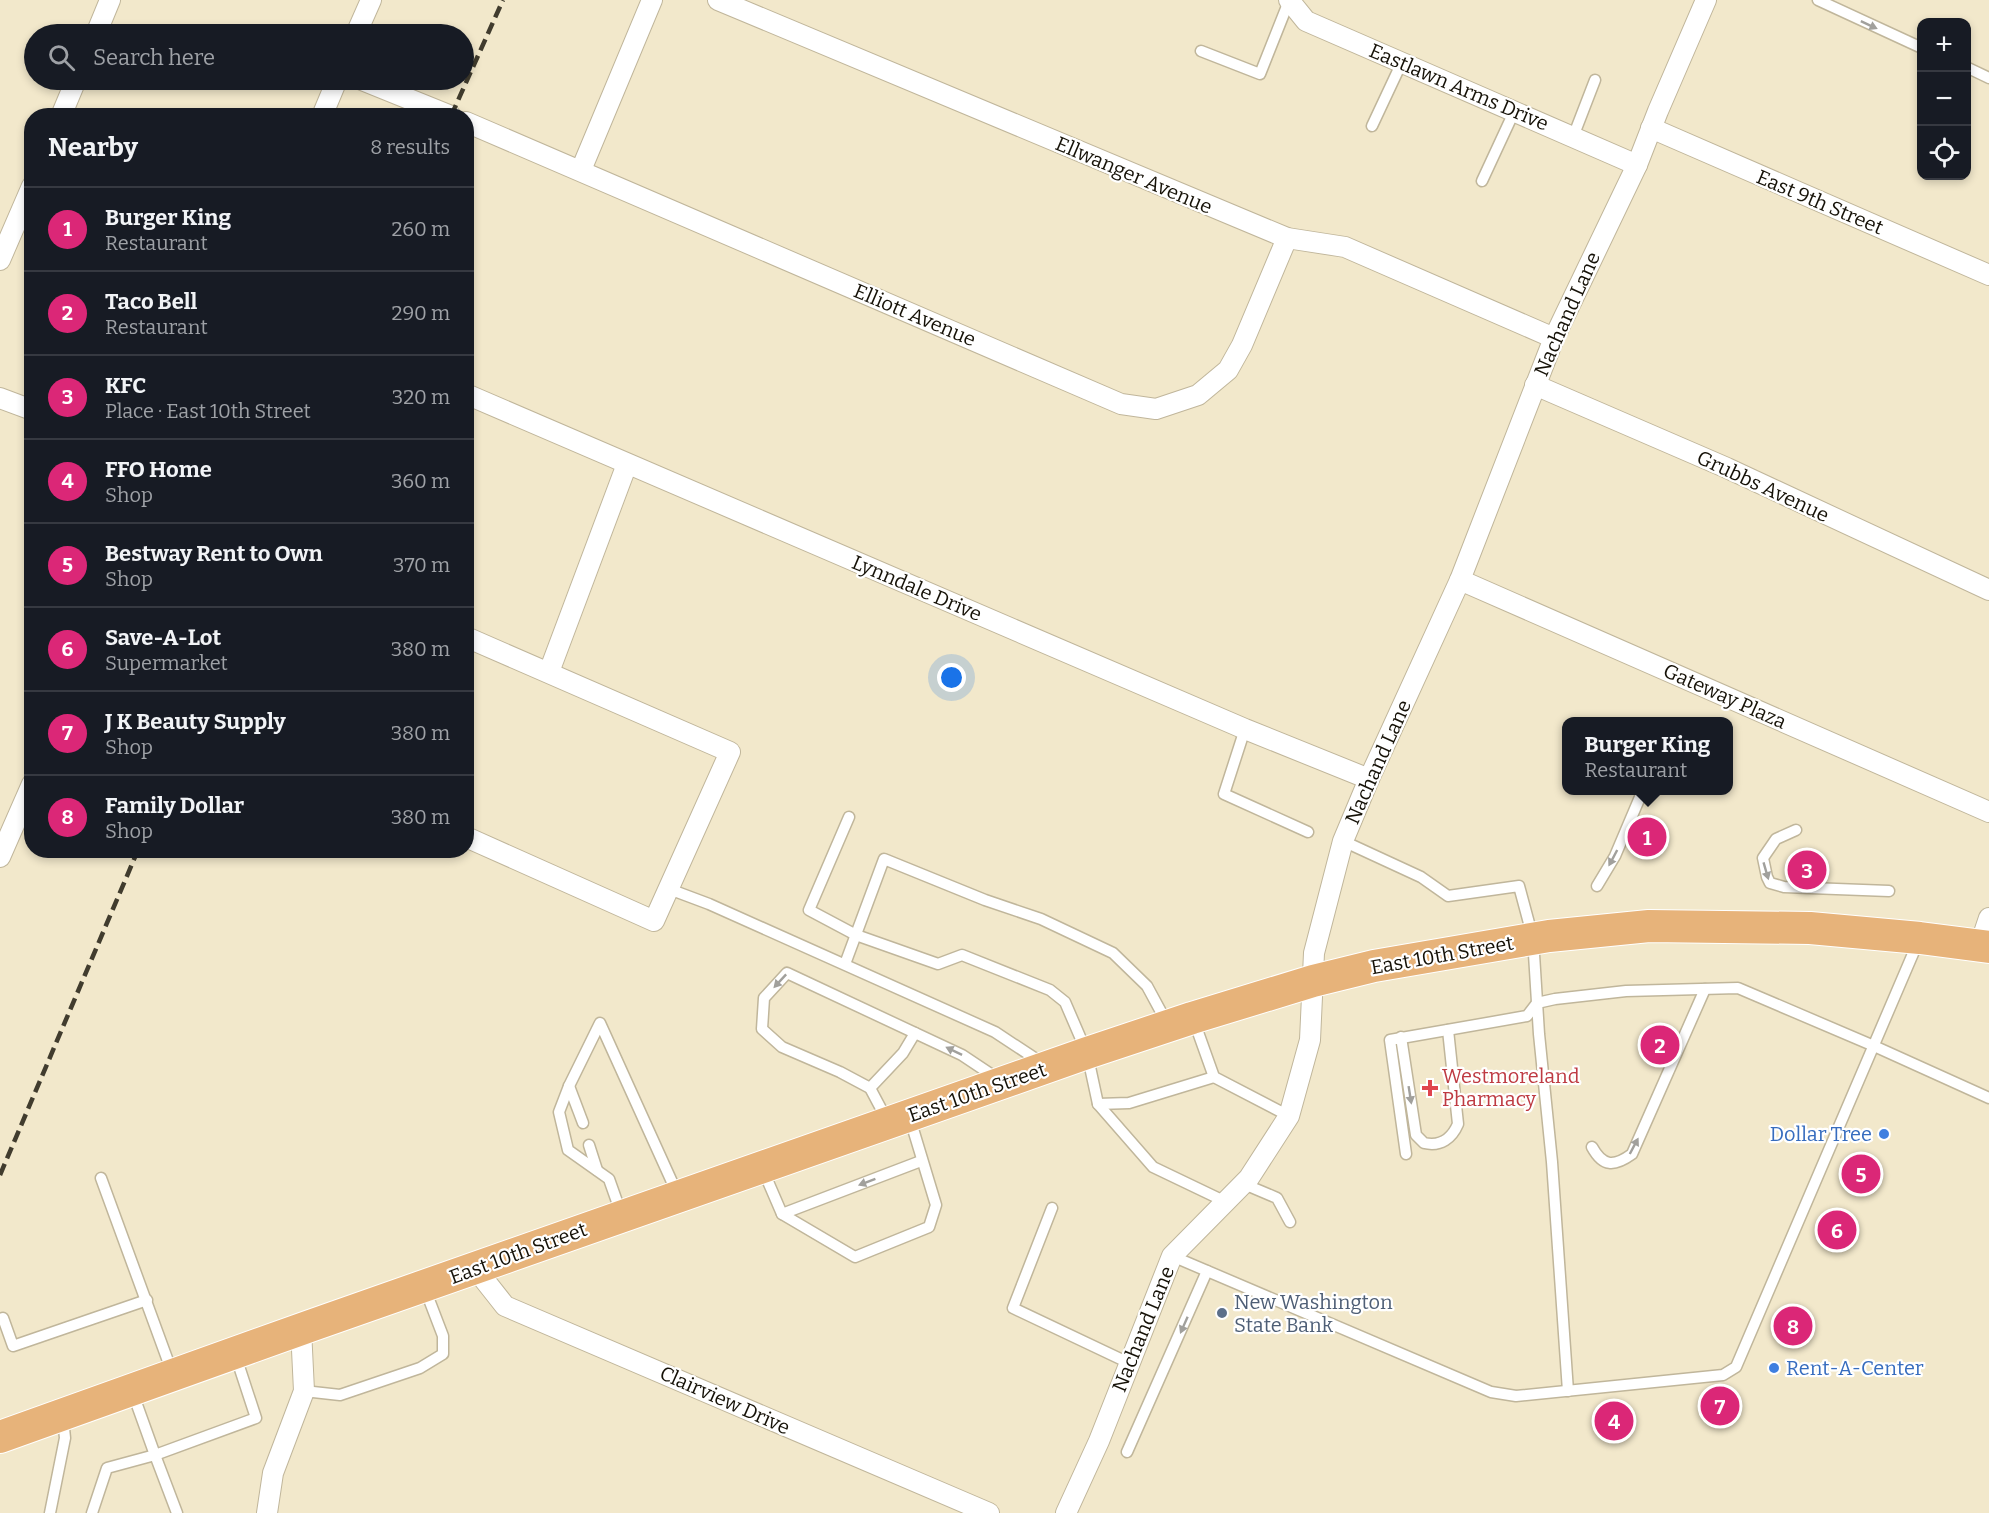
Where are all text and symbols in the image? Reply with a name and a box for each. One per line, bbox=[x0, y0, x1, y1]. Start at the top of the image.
map controls bbox=[1917, 18, 1971, 180]
button: + bbox=[1917, 18, 1971, 72]
one-way arrow bbox=[1861, 20, 1878, 29]
search box bbox=[24, 24, 474, 90]
street label: Eastlawn Arms Drive bbox=[1366, 38, 1552, 136]
icon: search bbox=[45, 41, 78, 74]
text: Search here bbox=[93, 44, 215, 71]
button: − bbox=[1917, 72, 1971, 126]
button: locate bbox=[1917, 126, 1971, 180]
street label: Ellwanger Avenue bbox=[1052, 131, 1216, 219]
text: Nearby bbox=[48, 132, 138, 163]
text: 8 results bbox=[370, 135, 450, 159]
street label: East 9th Street bbox=[1753, 164, 1887, 240]
text: Burger King bbox=[105, 204, 231, 231]
text: 1 bbox=[63, 217, 72, 241]
text: 260 m bbox=[391, 217, 450, 241]
text: Restaurant bbox=[105, 231, 208, 255]
street label: Nachand Lane bbox=[1529, 248, 1605, 380]
street label: Elliott Avenue bbox=[850, 279, 980, 351]
text: Taco Bell bbox=[105, 288, 197, 315]
text: 2 bbox=[62, 301, 73, 325]
text: 290 m bbox=[392, 301, 450, 325]
text: Restaurant bbox=[105, 315, 208, 339]
text: KFC bbox=[105, 372, 146, 399]
text: 3 bbox=[62, 385, 73, 409]
text: 320 m bbox=[392, 385, 450, 409]
text: Place · East 10th Street bbox=[105, 399, 311, 423]
street label: Grubbs Avenue bbox=[1693, 445, 1833, 527]
text: FFO Home bbox=[105, 456, 212, 483]
text: 4 bbox=[61, 469, 74, 493]
text: 360 m bbox=[391, 469, 450, 493]
text: Shop bbox=[105, 483, 153, 507]
text: Bestway Rent to Own bbox=[105, 540, 323, 567]
street label: Lynndale Drive bbox=[849, 550, 985, 626]
text: 5 bbox=[62, 553, 73, 577]
text: 370 m bbox=[393, 553, 450, 577]
text: Shop bbox=[105, 567, 153, 591]
text: Save-A-Lot bbox=[105, 624, 221, 651]
text: 6 bbox=[62, 637, 73, 661]
text: 380 m bbox=[391, 637, 450, 661]
text: Supermarket bbox=[105, 651, 228, 675]
street label: Gateway Plaza bbox=[1660, 658, 1790, 734]
your location bbox=[937, 663, 966, 692]
street label: Nachand Lane bbox=[1340, 696, 1416, 828]
text: J K Beauty Supply bbox=[105, 708, 286, 735]
popup bbox=[1562, 717, 1733, 795]
text: 7 bbox=[62, 721, 73, 745]
text: 380 m bbox=[391, 721, 450, 745]
text: Burger King bbox=[1584, 731, 1711, 758]
text: Shop bbox=[105, 735, 153, 759]
text: Restaurant bbox=[1584, 758, 1687, 782]
text: Family Dollar bbox=[105, 792, 244, 819]
text: 8 bbox=[61, 805, 74, 829]
text: 380 m bbox=[391, 805, 450, 829]
pin: 1 bbox=[1628, 814, 1666, 860]
text: Shop bbox=[105, 819, 153, 843]
pin: 3 bbox=[1788, 848, 1826, 892]
one-way arrow bbox=[1608, 850, 1618, 867]
one-way arrow bbox=[1762, 862, 1771, 880]
street label: East 10th Street bbox=[1369, 931, 1515, 979]
one-way arrow bbox=[773, 974, 787, 988]
pin: 2 bbox=[1640, 1022, 1680, 1068]
one-way arrow bbox=[945, 1047, 962, 1056]
street label: East 10th Street bbox=[905, 1057, 1049, 1127]
place label: Westmoreland Pharmacy bbox=[1442, 1064, 1580, 1111]
marker: Westmoreland Pharmacy bbox=[1423, 1081, 1437, 1095]
one-way arrow bbox=[1405, 1086, 1414, 1105]
place label: Dollar Tree bbox=[1770, 1122, 1872, 1146]
marker: Dollar Tree bbox=[1877, 1127, 1891, 1141]
one-way arrow bbox=[1629, 1137, 1639, 1155]
pin: 5 bbox=[1842, 1152, 1880, 1196]
one-way arrow bbox=[858, 1177, 876, 1187]
pin: 6 bbox=[1818, 1208, 1856, 1252]
street label: East 10th Street bbox=[446, 1217, 590, 1289]
street label: Nachand Lane bbox=[1107, 1263, 1179, 1395]
place label: New Washington State Bank bbox=[1234, 1290, 1393, 1337]
pin: 8 bbox=[1774, 1304, 1812, 1348]
marker: New Washington State Bank bbox=[1215, 1306, 1229, 1320]
one-way arrow bbox=[1179, 1316, 1188, 1333]
place label: Rent-A-Center bbox=[1786, 1356, 1924, 1380]
street label: Clairview Drive bbox=[656, 1361, 794, 1439]
marker: Rent-A-Center bbox=[1767, 1361, 1781, 1375]
pin: 7 bbox=[1700, 1384, 1740, 1428]
pin: 4 bbox=[1594, 1398, 1634, 1444]

